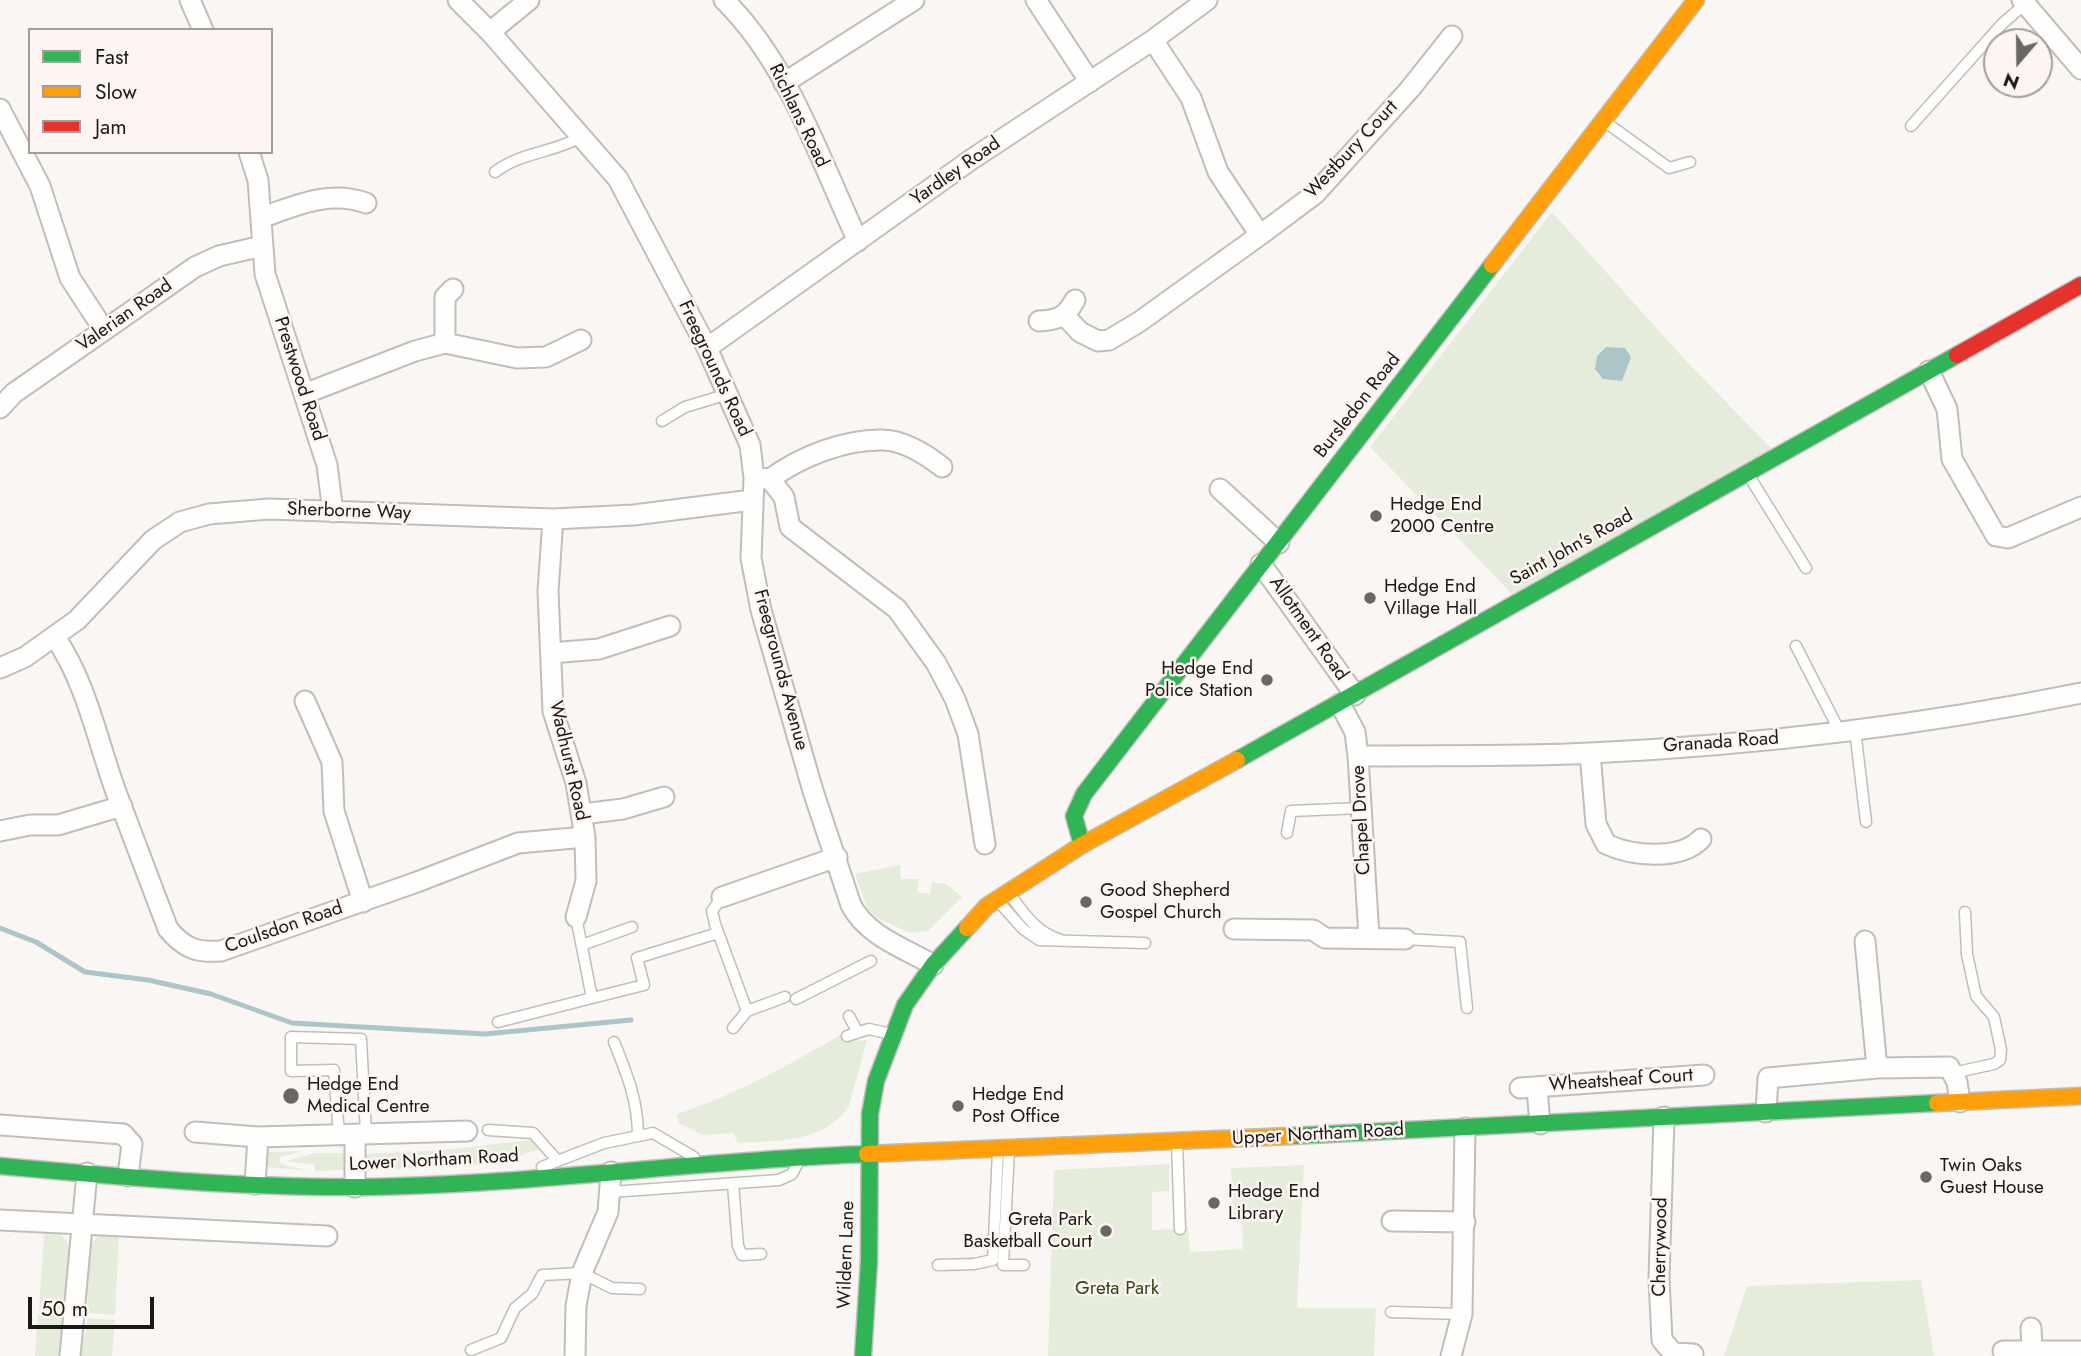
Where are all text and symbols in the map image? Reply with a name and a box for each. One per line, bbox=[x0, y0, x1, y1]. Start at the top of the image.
legend bbox=[28, 28, 273, 154]
north arrow bbox=[1983, 28, 2053, 98]
text: Fast bbox=[95, 42, 128, 72]
street label: Richlans Road bbox=[763, 60, 833, 172]
text: N bbox=[2000, 66, 2023, 97]
text: Slow bbox=[95, 77, 137, 107]
street label: Westbury Court bbox=[1301, 96, 1403, 204]
text: Jam bbox=[95, 112, 127, 142]
street label: Yardley Road bbox=[907, 133, 1005, 211]
street label: Valerian Road bbox=[73, 275, 177, 357]
street label: Freegrounds Road bbox=[673, 297, 755, 441]
street label: Prestwood Road bbox=[268, 314, 330, 444]
street label: Bursledon Road bbox=[1310, 349, 1406, 463]
place label: Hedge End 2000 Centre bbox=[1390, 494, 1494, 538]
street label: Sherborne Way bbox=[287, 498, 411, 526]
street label: Saint John's Road bbox=[1507, 505, 1637, 591]
marker: Hedge End 2000 Centre bbox=[1368, 508, 1384, 524]
street label: Allotment Road bbox=[1264, 572, 1352, 686]
place label: Hedge End Village Hall bbox=[1384, 576, 1477, 620]
street label: Freegrounds Avenue bbox=[748, 587, 812, 753]
marker: Hedge End Village Hall bbox=[1362, 590, 1378, 606]
place label: Hedge End Police Station bbox=[1145, 658, 1253, 702]
marker: Hedge End Police Station bbox=[1259, 672, 1275, 688]
street label: Wadhurst Road bbox=[543, 699, 593, 823]
street label: Granada Road bbox=[1662, 728, 1780, 758]
street label: Chapel Drove bbox=[1348, 765, 1376, 875]
place label: Good Shepherd Gospel Church bbox=[1100, 880, 1230, 924]
marker: Good Shepherd Gospel Church bbox=[1078, 894, 1094, 910]
street label: Coulsdon Road bbox=[222, 897, 346, 959]
street label: Wheatsheaf Court bbox=[1548, 1065, 1694, 1097]
place label: Hedge End Medical Centre bbox=[307, 1074, 430, 1118]
place label: Hedge End Post Office bbox=[972, 1084, 1064, 1128]
marker: Hedge End Medical Centre bbox=[281, 1086, 301, 1106]
marker: Hedge End Post Office bbox=[950, 1098, 966, 1114]
street label: Upper Northam Road bbox=[1231, 1119, 1405, 1151]
street label: Lower Northam Road bbox=[348, 1145, 520, 1177]
place label: Twin Oaks Guest House bbox=[1940, 1155, 2044, 1199]
marker: Twin Oaks Guest House bbox=[1918, 1169, 1934, 1185]
place label: Hedge End Library bbox=[1228, 1181, 1320, 1225]
marker: Hedge End Library bbox=[1206, 1195, 1222, 1211]
street label: Cherrywood bbox=[1649, 1197, 1673, 1297]
street label: Wildern Lane bbox=[834, 1200, 860, 1310]
place label: Greta Park Basketball Court bbox=[963, 1209, 1092, 1253]
marker: Greta Park Basketball Court bbox=[1098, 1223, 1114, 1239]
park label: Greta Park bbox=[1075, 1278, 1159, 1300]
scale bar bbox=[32, 1282, 158, 1326]
text: 50 m bbox=[41, 1294, 88, 1324]

